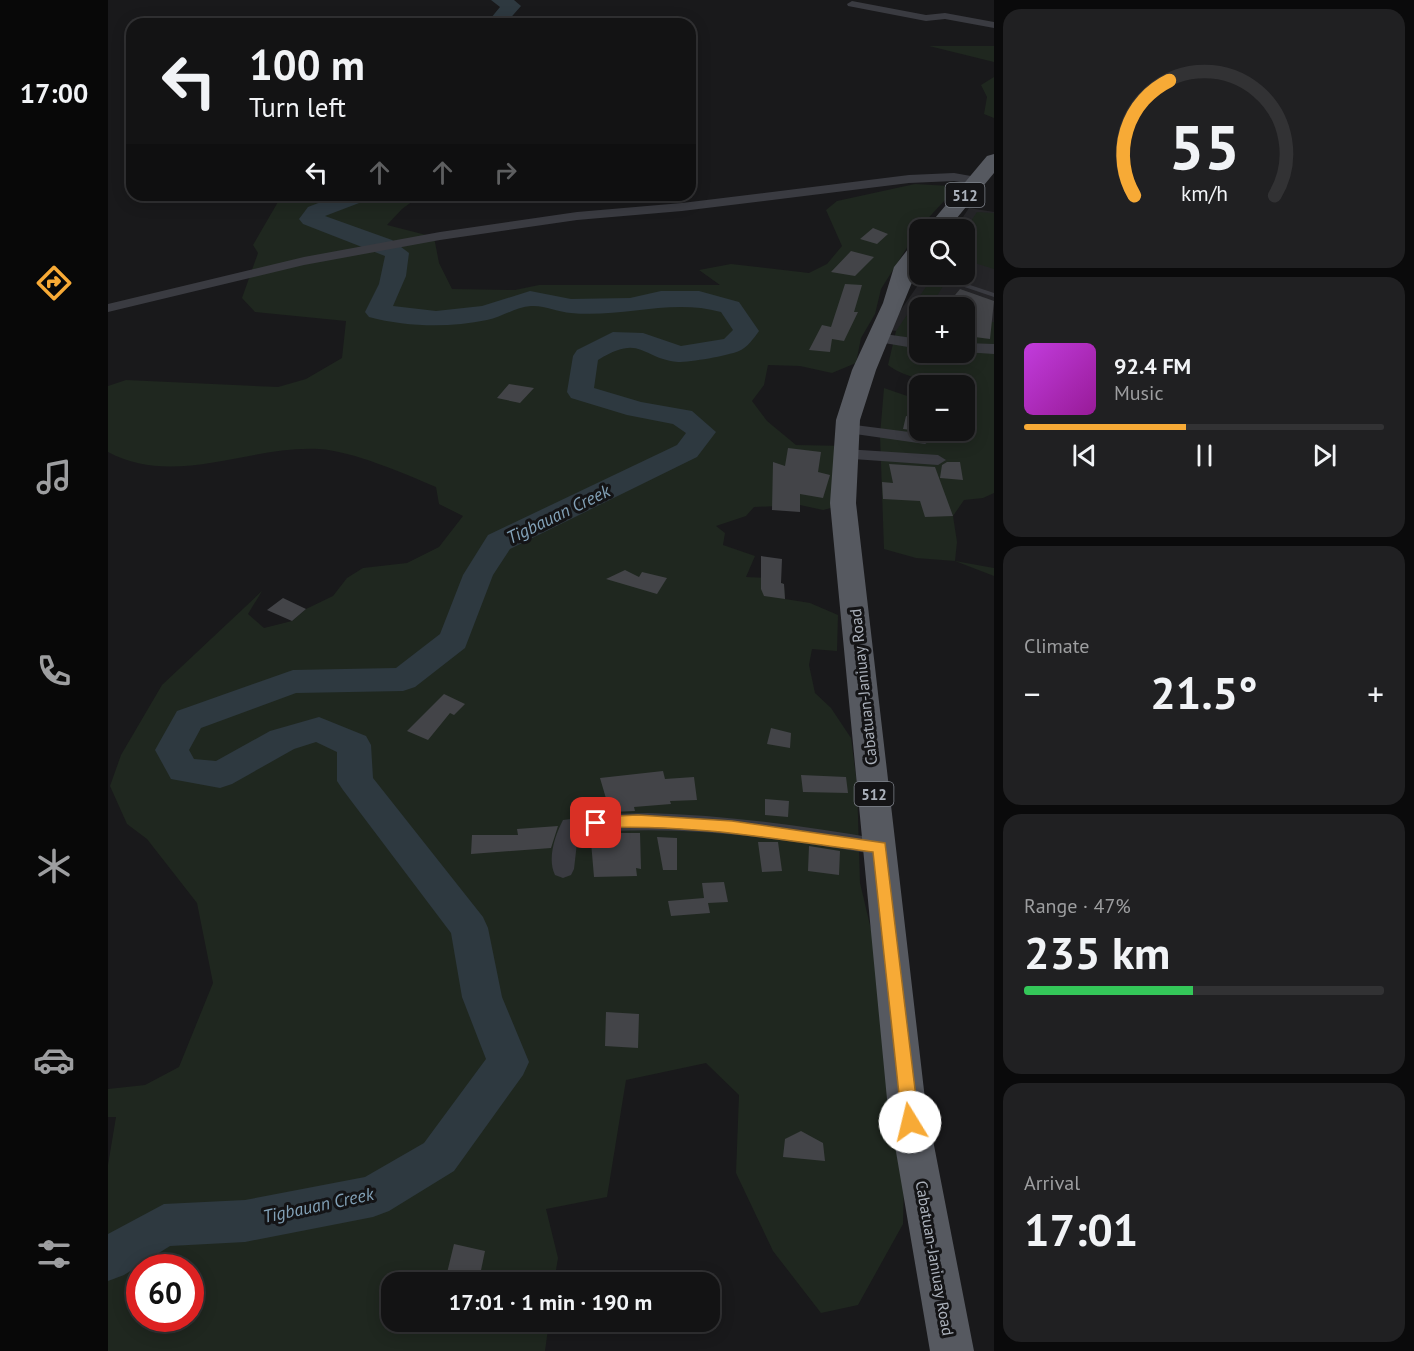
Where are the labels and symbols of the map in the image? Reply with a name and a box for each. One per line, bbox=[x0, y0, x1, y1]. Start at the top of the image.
road number: 512 bbox=[946, 183, 984, 207]
water label: Tigbauan Creek bbox=[502, 479, 615, 549]
street label: Cabatuan-Janiuay Road bbox=[845, 608, 881, 766]
road number: 512 bbox=[854, 782, 894, 806]
pin bbox=[570, 797, 621, 848]
position arrow bbox=[878, 1090, 942, 1154]
street label: Cabatuan-Janiuay Road bbox=[912, 1179, 958, 1337]
water label: Tigbauan Creek bbox=[260, 1182, 376, 1228]
speed limit sign: 60 bbox=[126, 1254, 204, 1332]

